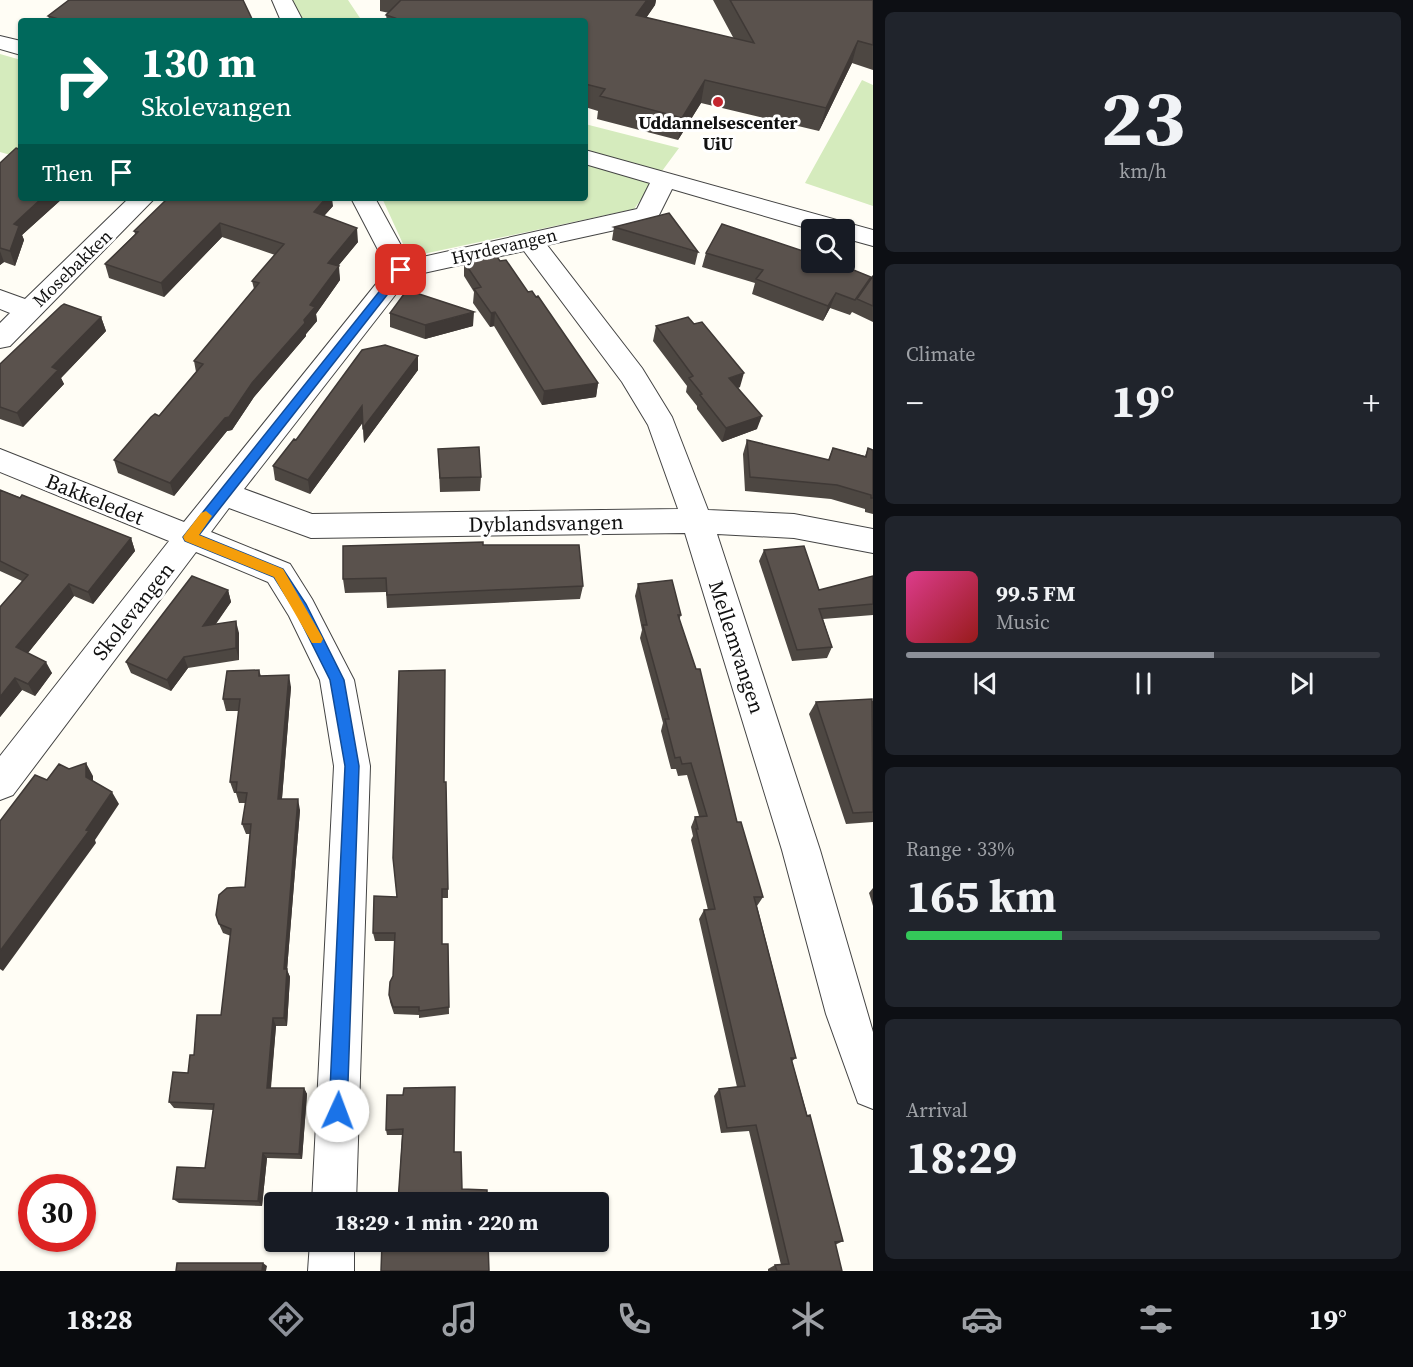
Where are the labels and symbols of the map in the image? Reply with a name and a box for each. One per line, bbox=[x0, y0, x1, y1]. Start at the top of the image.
marker: Uddannelsescenter UiU bbox=[711, 95, 725, 109]
place label: Uddannelsescenter UiU bbox=[638, 110, 798, 156]
street label: Hyrdevangen bbox=[449, 222, 559, 270]
street label: Mosebakken bbox=[27, 224, 117, 312]
pin bbox=[375, 244, 426, 295]
street label: Bakkeledet bbox=[42, 466, 149, 532]
street label: Dyblandsvangen bbox=[468, 507, 624, 539]
street label: Skolevangen bbox=[85, 556, 181, 666]
street label: Mellemvangen bbox=[702, 577, 772, 717]
position arrow bbox=[306, 1079, 370, 1143]
speed limit sign: 30 bbox=[18, 1174, 96, 1252]

